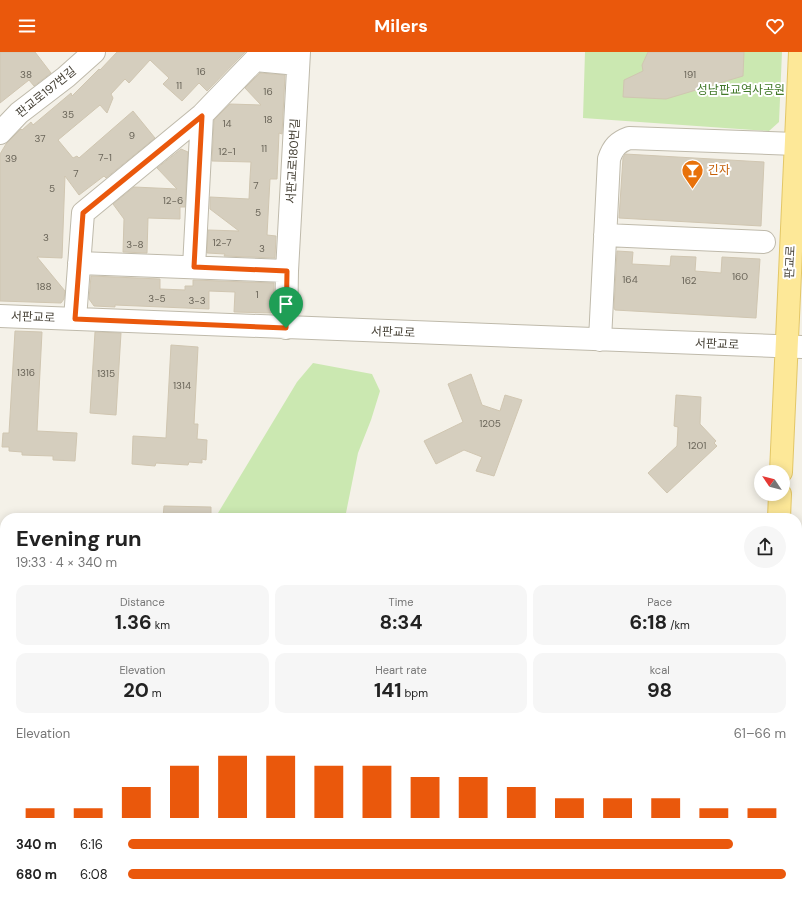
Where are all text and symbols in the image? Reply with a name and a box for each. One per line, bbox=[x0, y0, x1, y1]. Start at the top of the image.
text: Milers bbox=[374, 14, 428, 38]
icon: menu bbox=[16, 15, 38, 37]
icon: heart bbox=[764, 15, 786, 37]
street label: 판교로197번길 bbox=[13, 63, 79, 121]
house number: 16 bbox=[196, 65, 206, 78]
house number: 38 bbox=[20, 68, 32, 81]
house number: 191 bbox=[684, 68, 696, 81]
house number: 11 bbox=[176, 79, 182, 92]
park label: 성남판교역사공원 bbox=[697, 82, 785, 98]
house number: 16 bbox=[263, 85, 273, 98]
house number: 35 bbox=[62, 108, 74, 121]
house number: 18 bbox=[263, 113, 273, 126]
house number: 14 bbox=[222, 117, 232, 130]
street label: 서판교로180번길 bbox=[283, 118, 303, 204]
house number: 9 bbox=[129, 129, 135, 142]
house number: 37 bbox=[34, 132, 46, 145]
house number: 11 bbox=[261, 142, 267, 155]
house number: 12-1 bbox=[218, 145, 236, 158]
house number: 7-1 bbox=[98, 151, 112, 164]
house number: 39 bbox=[5, 152, 17, 165]
bar icon: 긴자 bbox=[679, 157, 705, 190]
place label: 긴자 bbox=[708, 162, 730, 178]
house number: 7 bbox=[73, 167, 79, 180]
house number: 7 bbox=[253, 179, 259, 192]
house number: 5 bbox=[49, 182, 55, 195]
house number: 12-6 bbox=[163, 194, 183, 207]
house number: 5 bbox=[255, 206, 261, 219]
house number: 3 bbox=[43, 231, 49, 244]
house number: 12-7 bbox=[212, 236, 232, 249]
house number: 3-8 bbox=[126, 238, 144, 251]
house number: 3 bbox=[259, 242, 265, 255]
street label: 판교로 bbox=[781, 245, 799, 279]
house number: 160 bbox=[732, 270, 748, 283]
house number: 164 bbox=[622, 273, 638, 286]
house number: 162 bbox=[682, 274, 697, 287]
house number: 188 bbox=[36, 280, 52, 293]
pin bbox=[269, 287, 303, 328]
house number: 1 bbox=[255, 288, 259, 301]
house number: 3-5 bbox=[148, 292, 166, 305]
icon: arrive bbox=[275, 293, 297, 315]
house number: 3-3 bbox=[188, 294, 206, 307]
street label: 서판교로 bbox=[11, 308, 55, 326]
street label: 서판교로 bbox=[371, 323, 415, 341]
street label: 서판교로 bbox=[695, 335, 739, 353]
house number: 1316 bbox=[17, 366, 35, 379]
house number: 1315 bbox=[97, 367, 115, 380]
house number: 1314 bbox=[173, 379, 191, 392]
house number: 1205 bbox=[479, 417, 501, 430]
house number: 1201 bbox=[688, 439, 706, 452]
north arrow bbox=[754, 465, 790, 501]
map controls bbox=[754, 465, 790, 501]
text: Evening run bbox=[16, 524, 142, 553]
button: share bbox=[744, 526, 786, 568]
text: 19:33 · 4 × 340 m bbox=[16, 554, 117, 571]
text: Distance bbox=[120, 595, 165, 609]
text: Time bbox=[389, 595, 413, 609]
text: Pace bbox=[647, 595, 672, 609]
text: 1.36 bbox=[115, 609, 152, 635]
text: 8:34 bbox=[380, 609, 422, 635]
text: 6:18 bbox=[630, 609, 667, 635]
text: km bbox=[152, 618, 170, 632]
text: /km bbox=[667, 618, 690, 632]
text: Elevation bbox=[119, 663, 165, 677]
text: Heart rate bbox=[375, 663, 427, 677]
text: kcal bbox=[650, 663, 670, 677]
text: 20 bbox=[123, 677, 149, 703]
text: 141 bbox=[374, 677, 402, 703]
text: 98 bbox=[647, 677, 672, 703]
text: m bbox=[149, 686, 161, 700]
text: bpm bbox=[402, 686, 428, 700]
text: Elevation bbox=[16, 725, 70, 742]
text: 61–66 m bbox=[734, 725, 786, 742]
text: 340 m bbox=[16, 836, 57, 853]
text: 6:16 bbox=[80, 836, 103, 853]
text: 680 m bbox=[16, 866, 57, 883]
text: 6:08 bbox=[80, 866, 108, 883]

